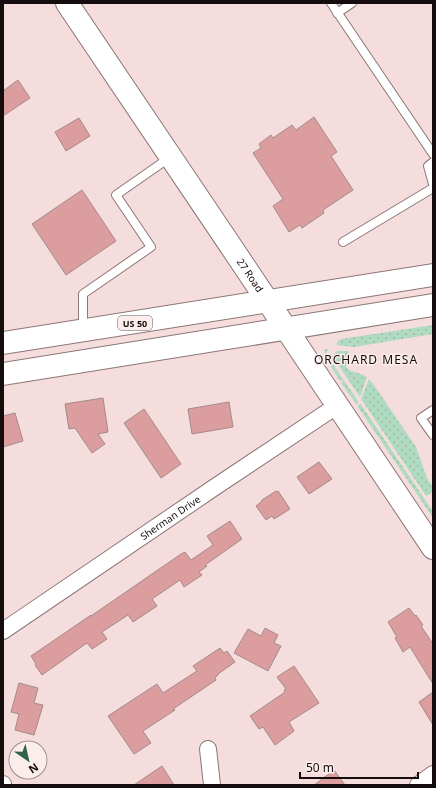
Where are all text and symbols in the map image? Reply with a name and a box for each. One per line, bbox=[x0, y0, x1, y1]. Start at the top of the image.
street label: 27 Road bbox=[234, 255, 267, 295]
road number: US 50 bbox=[118, 316, 152, 330]
district label: ORCHARD MESA bbox=[314, 351, 418, 368]
street label: Sherman Drive bbox=[137, 492, 203, 543]
north arrow bbox=[8, 740, 48, 780]
scale bar bbox=[300, 754, 418, 780]
text: 50 m bbox=[306, 759, 334, 776]
text: N bbox=[26, 760, 42, 777]

